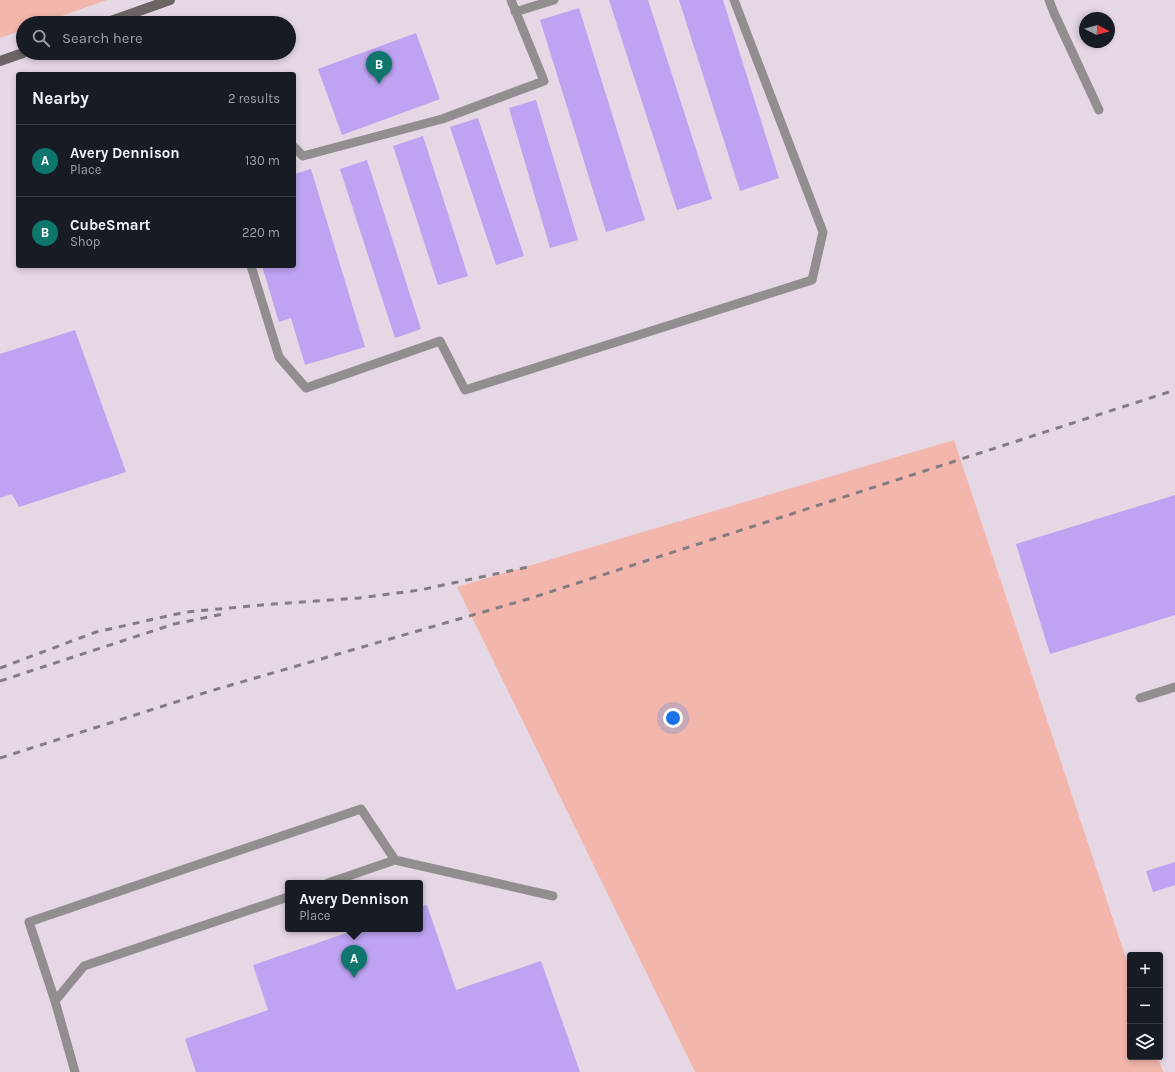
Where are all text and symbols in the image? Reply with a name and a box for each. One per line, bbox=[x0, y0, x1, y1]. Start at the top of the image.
north arrow bbox=[1079, 12, 1115, 48]
search box bbox=[16, 16, 296, 60]
icon: search bbox=[30, 27, 52, 49]
text: Search here bbox=[62, 29, 143, 47]
pin: B bbox=[366, 51, 392, 84]
text: Nearby bbox=[32, 88, 89, 108]
text: 2 results bbox=[228, 91, 280, 106]
text: Avery Dennison bbox=[70, 144, 180, 162]
text: A bbox=[41, 153, 49, 168]
text: 130 m bbox=[245, 153, 280, 168]
text: Place bbox=[70, 162, 101, 177]
text: CubeSmart bbox=[70, 216, 150, 234]
text: B bbox=[41, 225, 49, 240]
text: 220 m bbox=[242, 225, 280, 240]
text: Shop bbox=[70, 234, 100, 249]
your location bbox=[663, 708, 683, 728]
popup bbox=[285, 880, 423, 932]
text: Avery Dennison bbox=[299, 890, 409, 908]
text: Place bbox=[299, 908, 331, 923]
pin: A bbox=[341, 945, 367, 978]
map controls bbox=[1127, 952, 1163, 1060]
button: + bbox=[1127, 952, 1163, 988]
button: − bbox=[1127, 988, 1163, 1024]
button: layers bbox=[1127, 1024, 1163, 1060]

